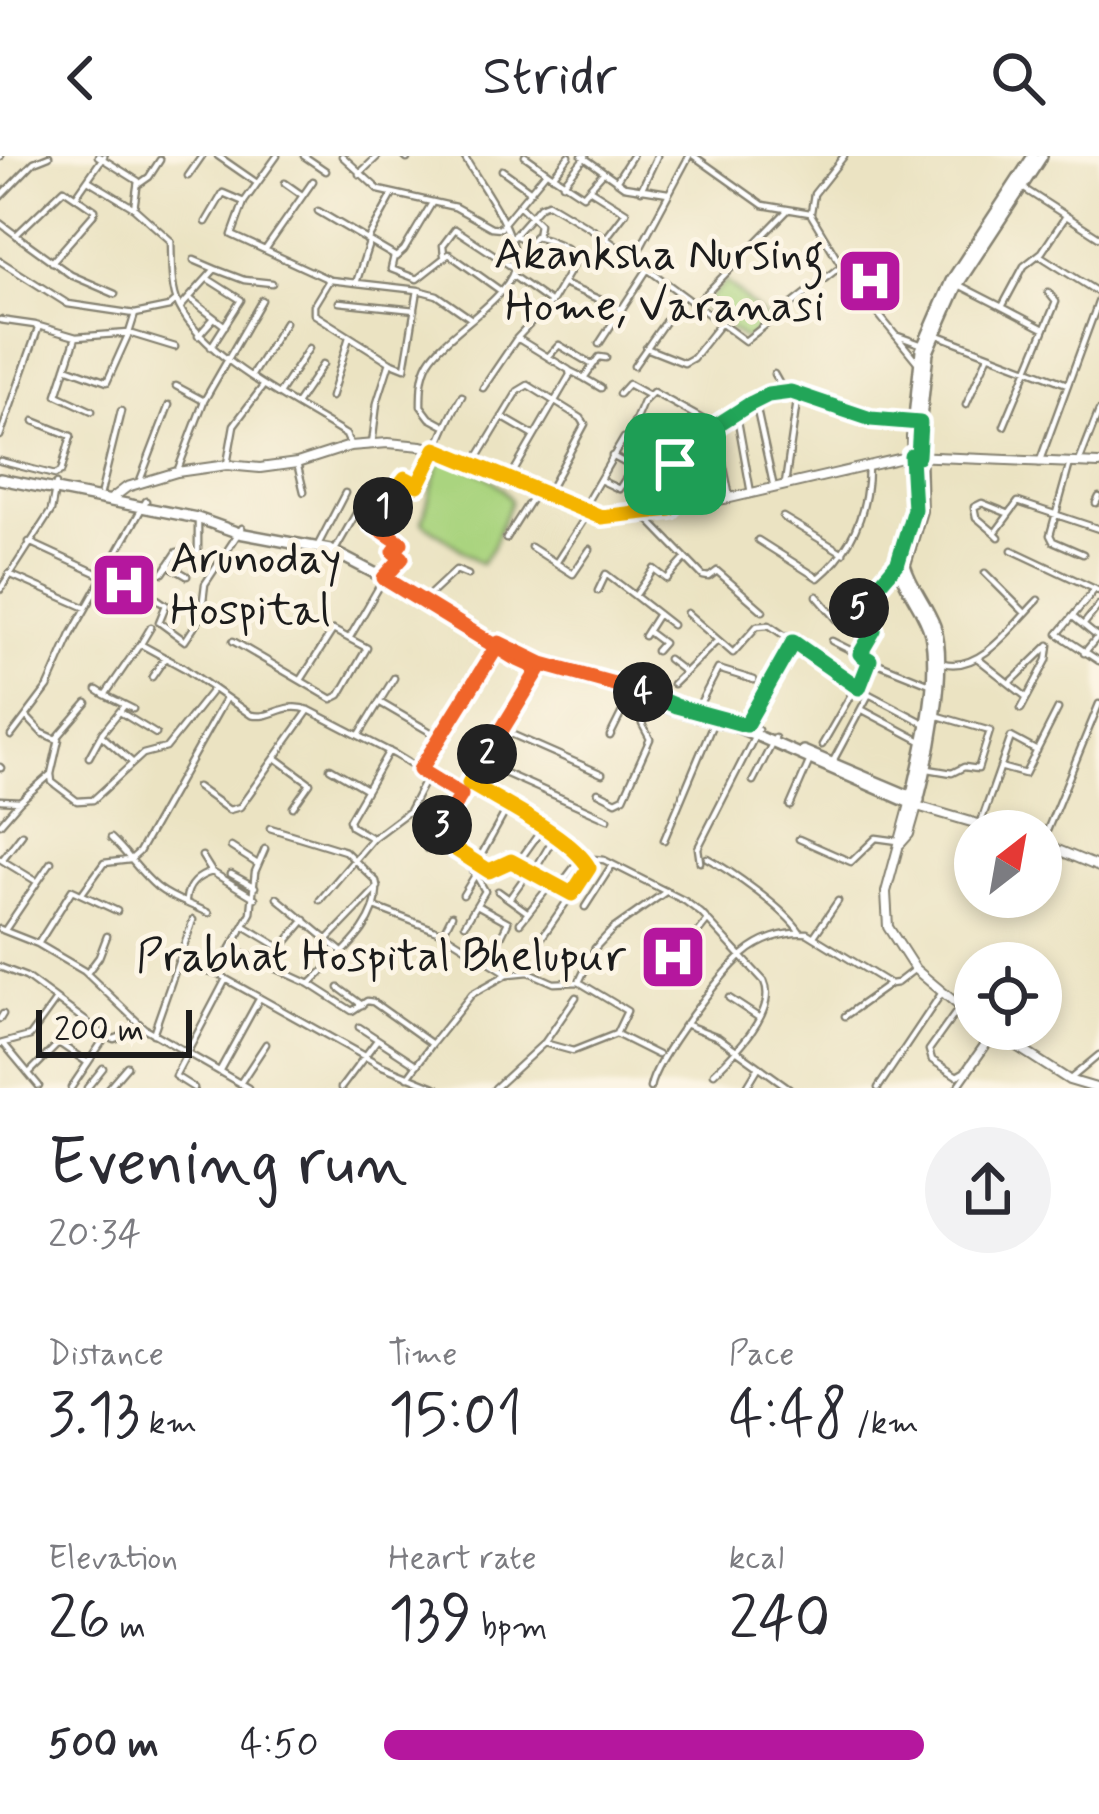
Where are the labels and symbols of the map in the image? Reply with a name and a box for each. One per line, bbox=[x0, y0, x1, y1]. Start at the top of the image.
place label: Akanksha Nursing Home, Varanasi bbox=[494, 226, 824, 337]
hospital icon: Akanksha Nursing Home, Varanasi bbox=[835, 246, 905, 316]
pin bbox=[624, 413, 726, 515]
pin: 1 bbox=[353, 477, 413, 537]
place label: Arunoday Hospital bbox=[170, 530, 342, 641]
hospital icon: Arunoday Hospital bbox=[89, 550, 159, 620]
pin: 5 bbox=[829, 578, 889, 638]
pin: 4 bbox=[613, 662, 673, 722]
pin: 2 bbox=[457, 724, 517, 784]
pin: 3 bbox=[412, 795, 472, 855]
north arrow bbox=[954, 810, 1062, 918]
hospital icon: Prabhat Hospital Bhelupur bbox=[638, 922, 708, 992]
place label: Prabhat Hospital Bhelupur bbox=[136, 928, 627, 987]
scale bar bbox=[36, 1004, 192, 1057]

